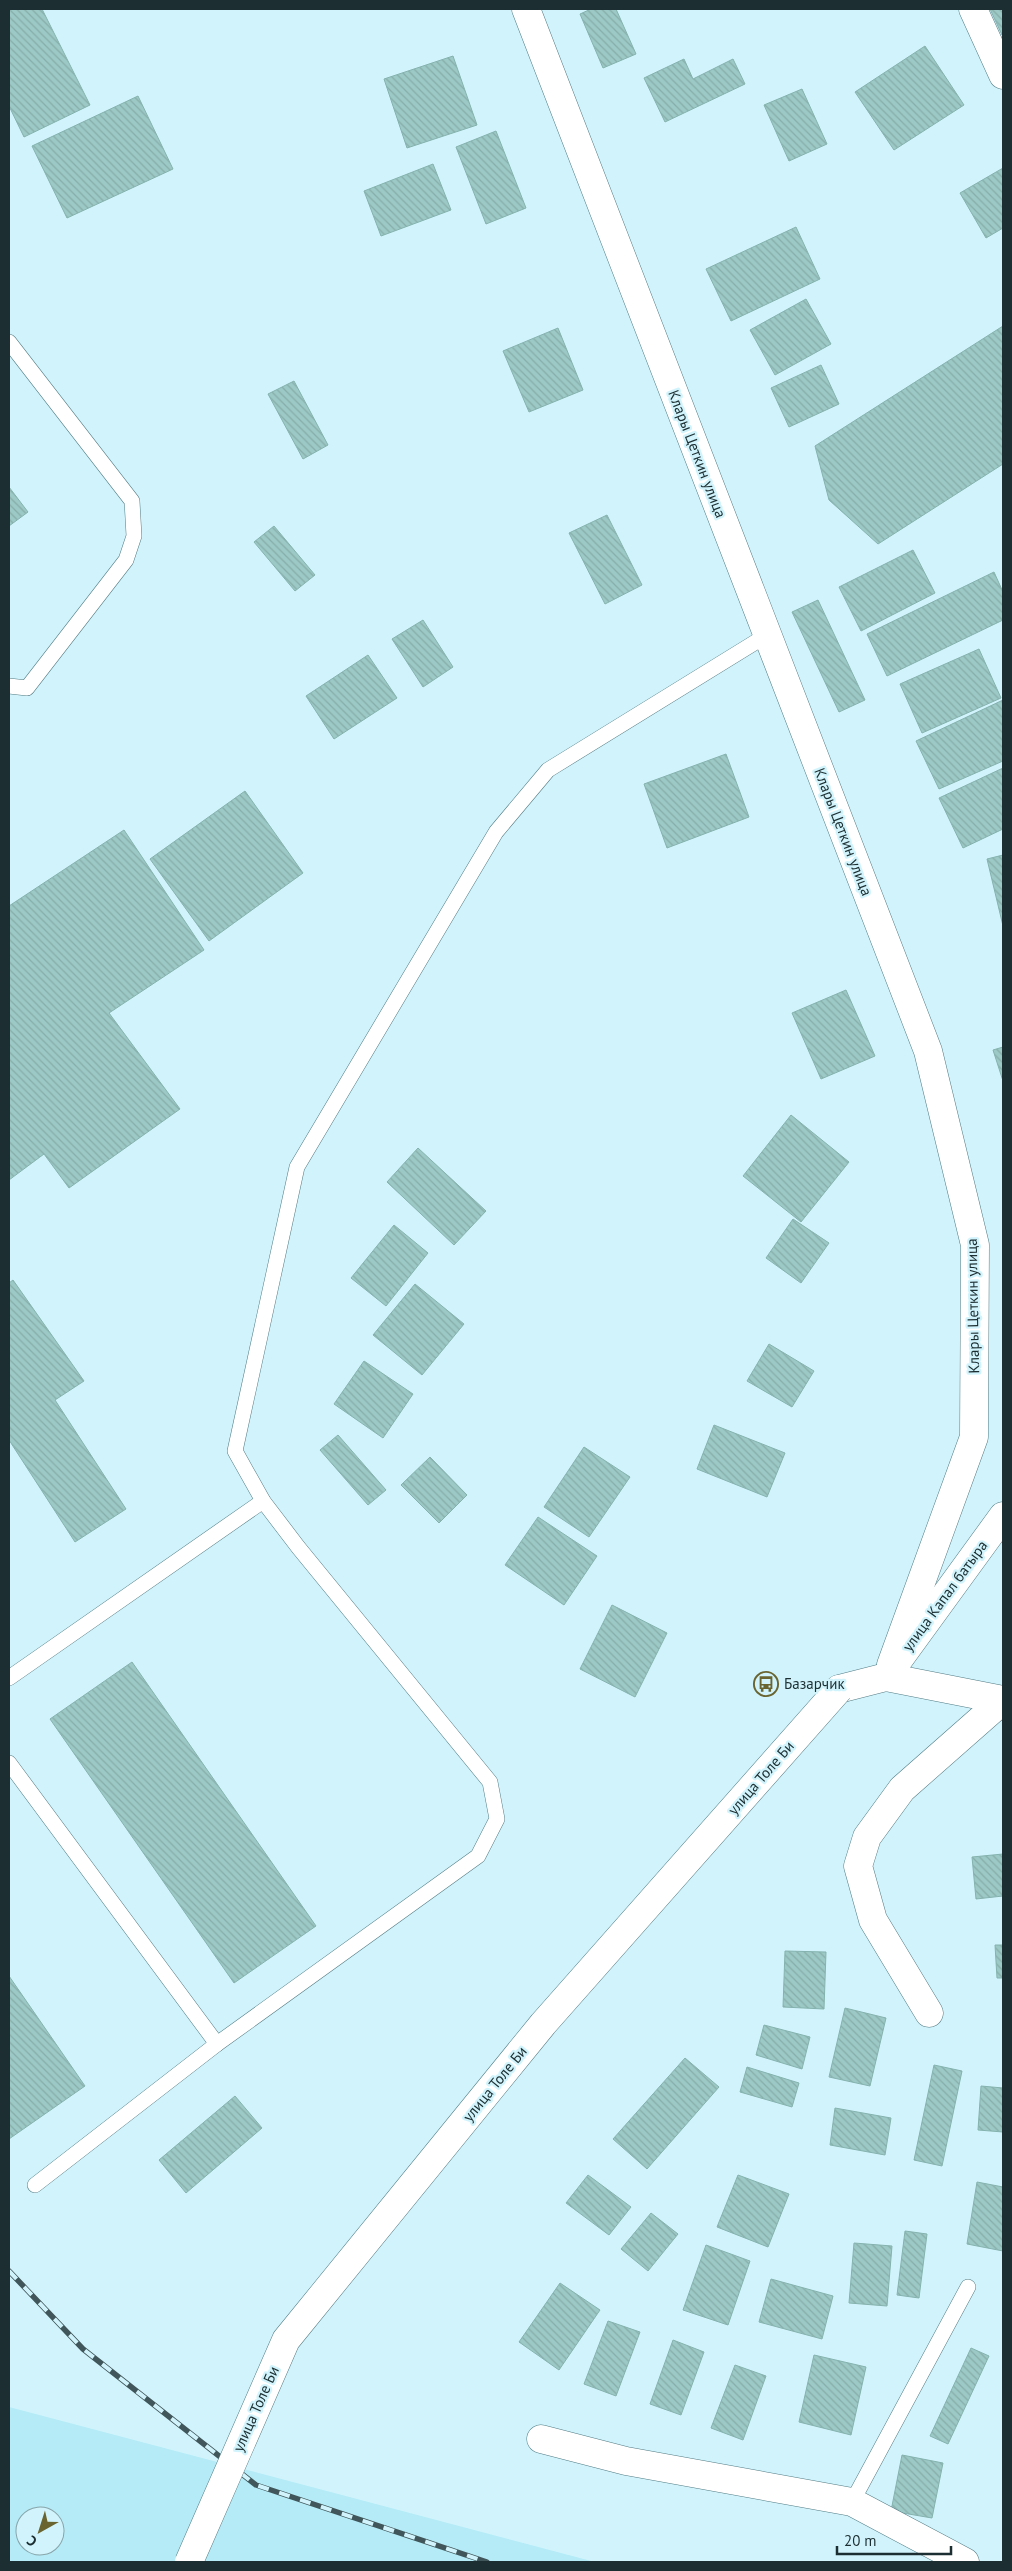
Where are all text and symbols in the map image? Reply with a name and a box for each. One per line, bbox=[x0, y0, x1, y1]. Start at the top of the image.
street label: Клары Цеткин улица bbox=[664, 387, 731, 520]
street label: Клары Цеткин улица bbox=[810, 765, 877, 898]
street label: Клары Цеткин улица bbox=[962, 1238, 983, 1374]
street label: улица Капал батыра bbox=[898, 1536, 991, 1655]
bus stop icon: Базарчик bbox=[753, 1671, 779, 1697]
place label: Базарчик bbox=[784, 1674, 845, 1693]
street label: улица Толе Би bbox=[723, 1737, 798, 1819]
street label: улица Толе Би bbox=[458, 2042, 531, 2125]
street label: улица Толе Би bbox=[228, 2363, 283, 2455]
north arrow bbox=[15, 2506, 65, 2556]
scale bar bbox=[837, 2524, 951, 2556]
text: 20 m bbox=[844, 2531, 877, 2550]
text: С bbox=[23, 2532, 41, 2551]

